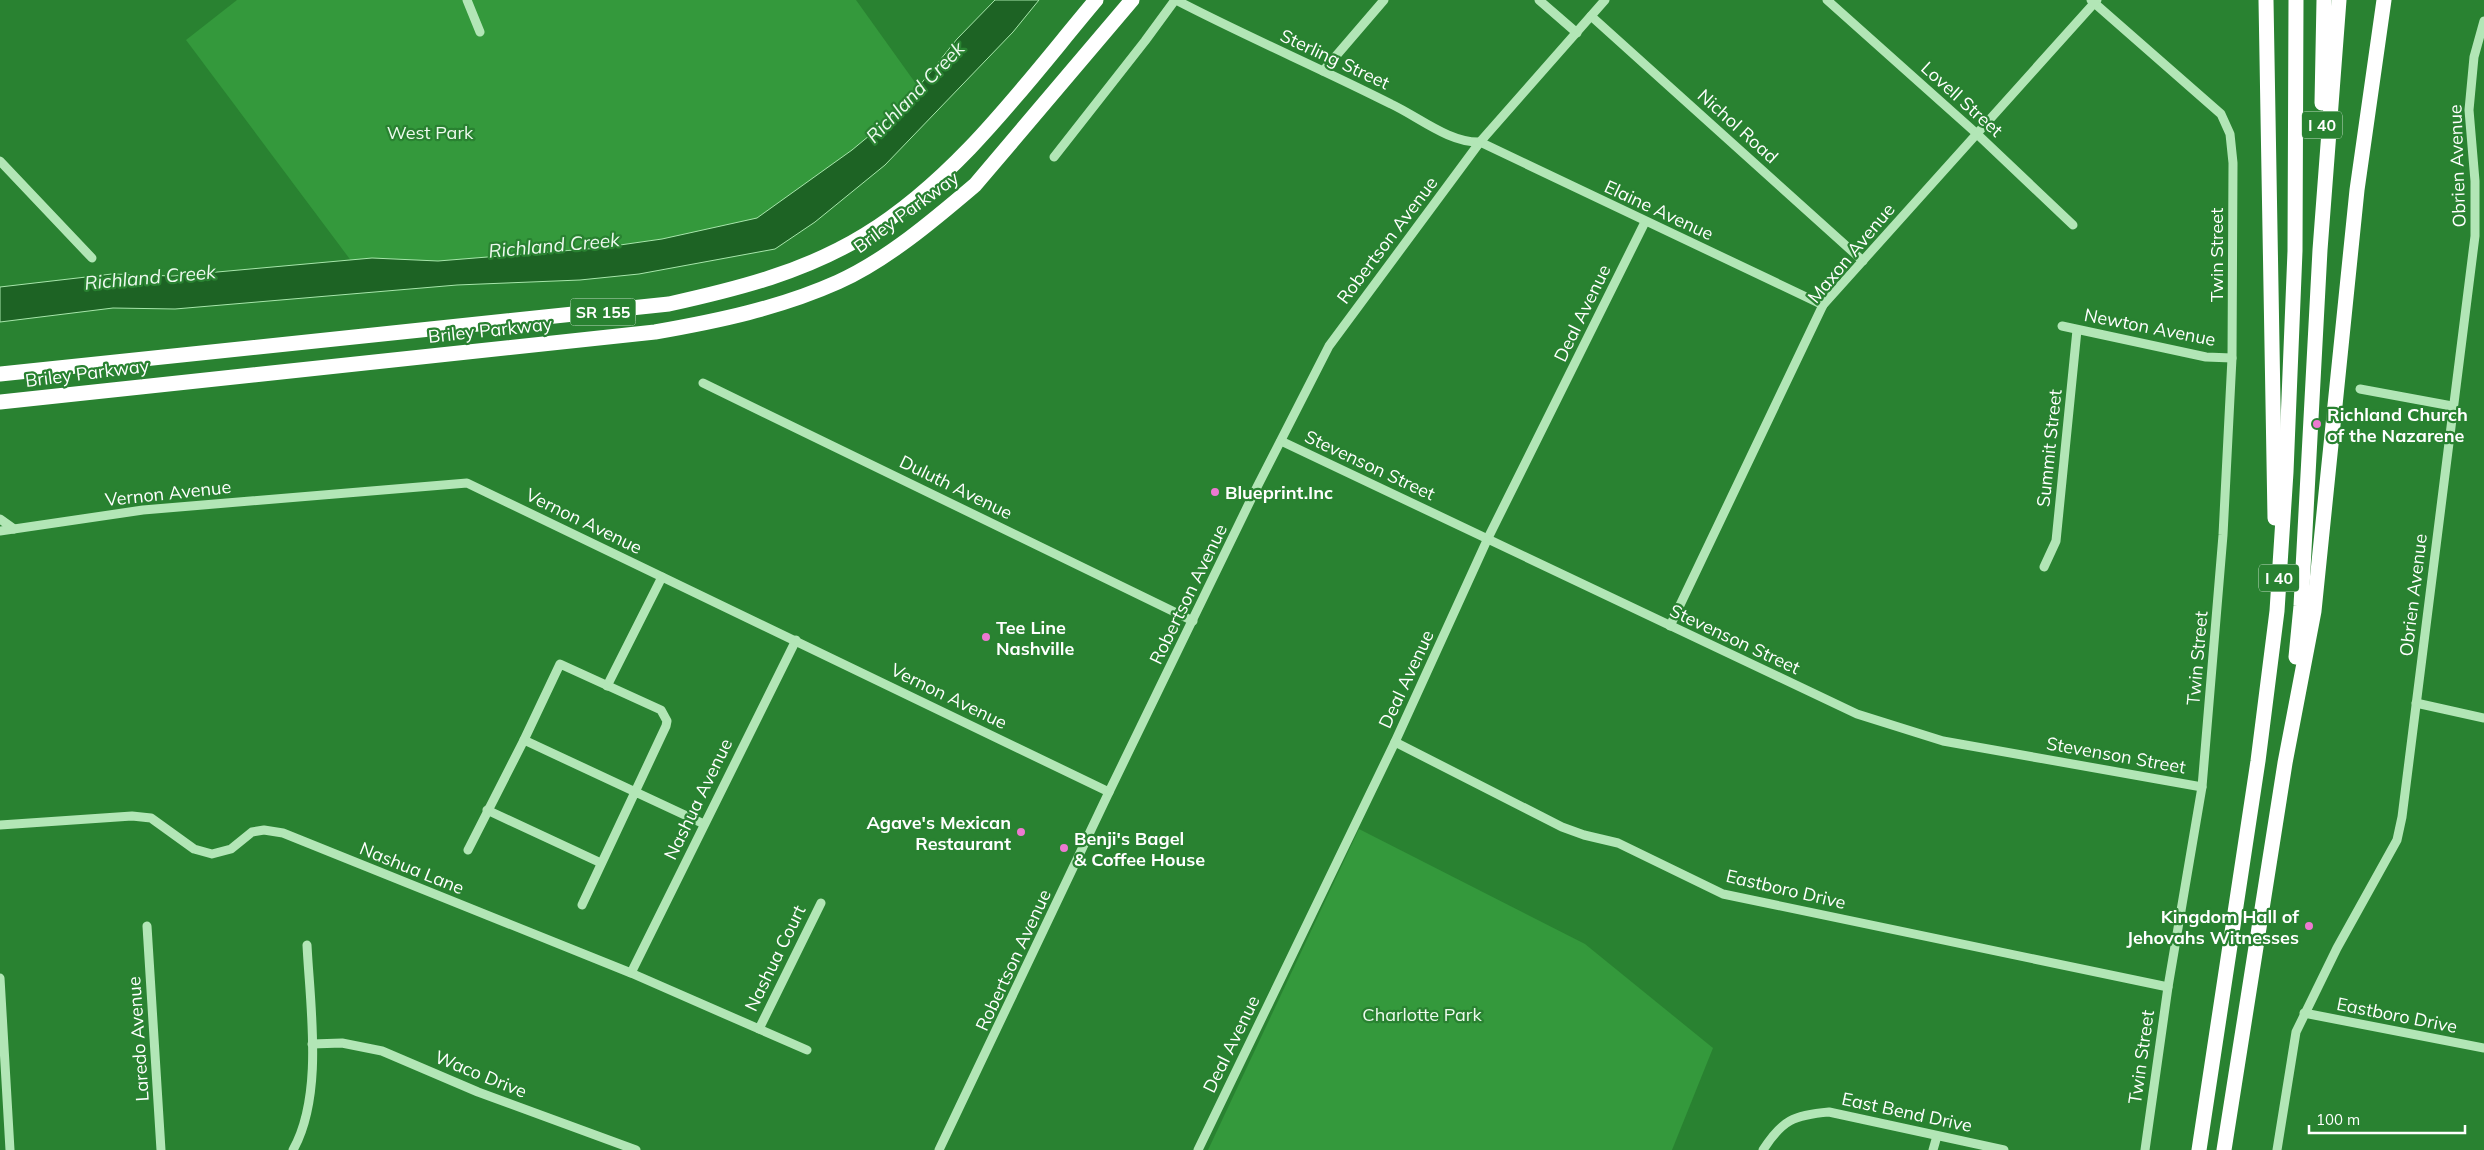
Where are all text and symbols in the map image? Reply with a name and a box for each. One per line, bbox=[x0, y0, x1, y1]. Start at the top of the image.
street label: Sterling Street bbox=[1277, 24, 1393, 94]
water label: Richland Creek bbox=[861, 35, 970, 148]
street label: Lovell Street bbox=[1916, 56, 2008, 142]
street label: Nichol Road bbox=[1693, 84, 1783, 168]
street label: Obrien Avenue bbox=[2443, 104, 2471, 228]
road number: I 40 bbox=[2302, 112, 2342, 138]
park label: West Park bbox=[387, 121, 474, 144]
street label: Briley Parkway bbox=[849, 166, 964, 258]
street label: Robertson Avenue bbox=[1332, 172, 1442, 308]
street label: Elaine Avenue bbox=[1601, 175, 1717, 245]
street label: Maxon Avenue bbox=[1802, 198, 1900, 308]
street label: Twin Street bbox=[2205, 208, 2228, 302]
water label: Richland Creek bbox=[487, 227, 622, 263]
water label: Richland Creek bbox=[83, 259, 218, 295]
street label: Deal Avenue bbox=[1548, 260, 1616, 366]
road number: SR 155 bbox=[570, 298, 636, 326]
street label: Newton Avenue bbox=[2082, 303, 2218, 351]
street label: Briley Parkway bbox=[427, 312, 554, 348]
street label: Briley Parkway bbox=[24, 354, 151, 392]
street label: Summit Street bbox=[2031, 388, 2067, 508]
place label: Richland Church of the Nazarene bbox=[2327, 403, 2468, 447]
marker: Richland Church of the Nazarene bbox=[2311, 418, 2323, 430]
street label: Stevenson Street bbox=[1301, 425, 1439, 505]
street label: Duluth Avenue bbox=[896, 450, 1016, 524]
street label: Vernon Avenue bbox=[104, 475, 232, 511]
place label: Blueprint.Inc bbox=[1225, 481, 1333, 504]
street label: Vernon Avenue bbox=[522, 483, 646, 559]
marker: Blueprint.Inc bbox=[1209, 486, 1221, 498]
street label: Robertson Avenue bbox=[1144, 520, 1232, 668]
street label: Obrien Avenue bbox=[2394, 532, 2432, 658]
road number: I 40 bbox=[2259, 564, 2299, 592]
street label: Stevenson Street bbox=[1666, 599, 1804, 679]
street label: Twin Street bbox=[2181, 610, 2213, 706]
place label: Tee Line Nashville bbox=[996, 616, 1074, 660]
street label: Deal Avenue bbox=[1373, 626, 1439, 732]
marker: Tee Line Nashville bbox=[980, 631, 992, 643]
street label: Vernon Avenue bbox=[887, 658, 1011, 734]
street label: Stevenson Street bbox=[2045, 731, 2187, 779]
street label: Nashua Avenue bbox=[659, 734, 737, 864]
place label: Agave's Mexican Restaurant bbox=[866, 811, 1011, 855]
marker: Agave's Mexican Restaurant bbox=[1015, 826, 1027, 838]
place label: Benji's Bagel & Coffee House bbox=[1074, 827, 1205, 871]
street label: Nashua Lane bbox=[356, 837, 468, 899]
marker: Benji's Bagel & Coffee House bbox=[1058, 842, 1070, 854]
street label: Eastboro Drive bbox=[1724, 864, 1848, 914]
street label: Robertson Avenue bbox=[970, 886, 1056, 1034]
street label: Nashua Court bbox=[739, 901, 811, 1015]
place label: Kingdom Hall of Jehovahs Witnesses bbox=[2126, 905, 2299, 949]
marker: Kingdom Hall of Jehovahs Witnesses bbox=[2303, 920, 2315, 932]
street label: Laredo Avenue bbox=[122, 976, 154, 1102]
street label: Deal Avenue bbox=[1197, 991, 1265, 1097]
street label: Eastboro Drive bbox=[2335, 992, 2459, 1038]
park label: Charlotte Park bbox=[1362, 1003, 1482, 1026]
street label: Twin Street bbox=[2123, 1009, 2159, 1105]
street label: Waco Drive bbox=[432, 1045, 530, 1103]
street label: East Bend Drive bbox=[1840, 1087, 1974, 1137]
scale bar bbox=[2309, 1102, 2465, 1134]
text: 100 m bbox=[2316, 1110, 2360, 1129]

